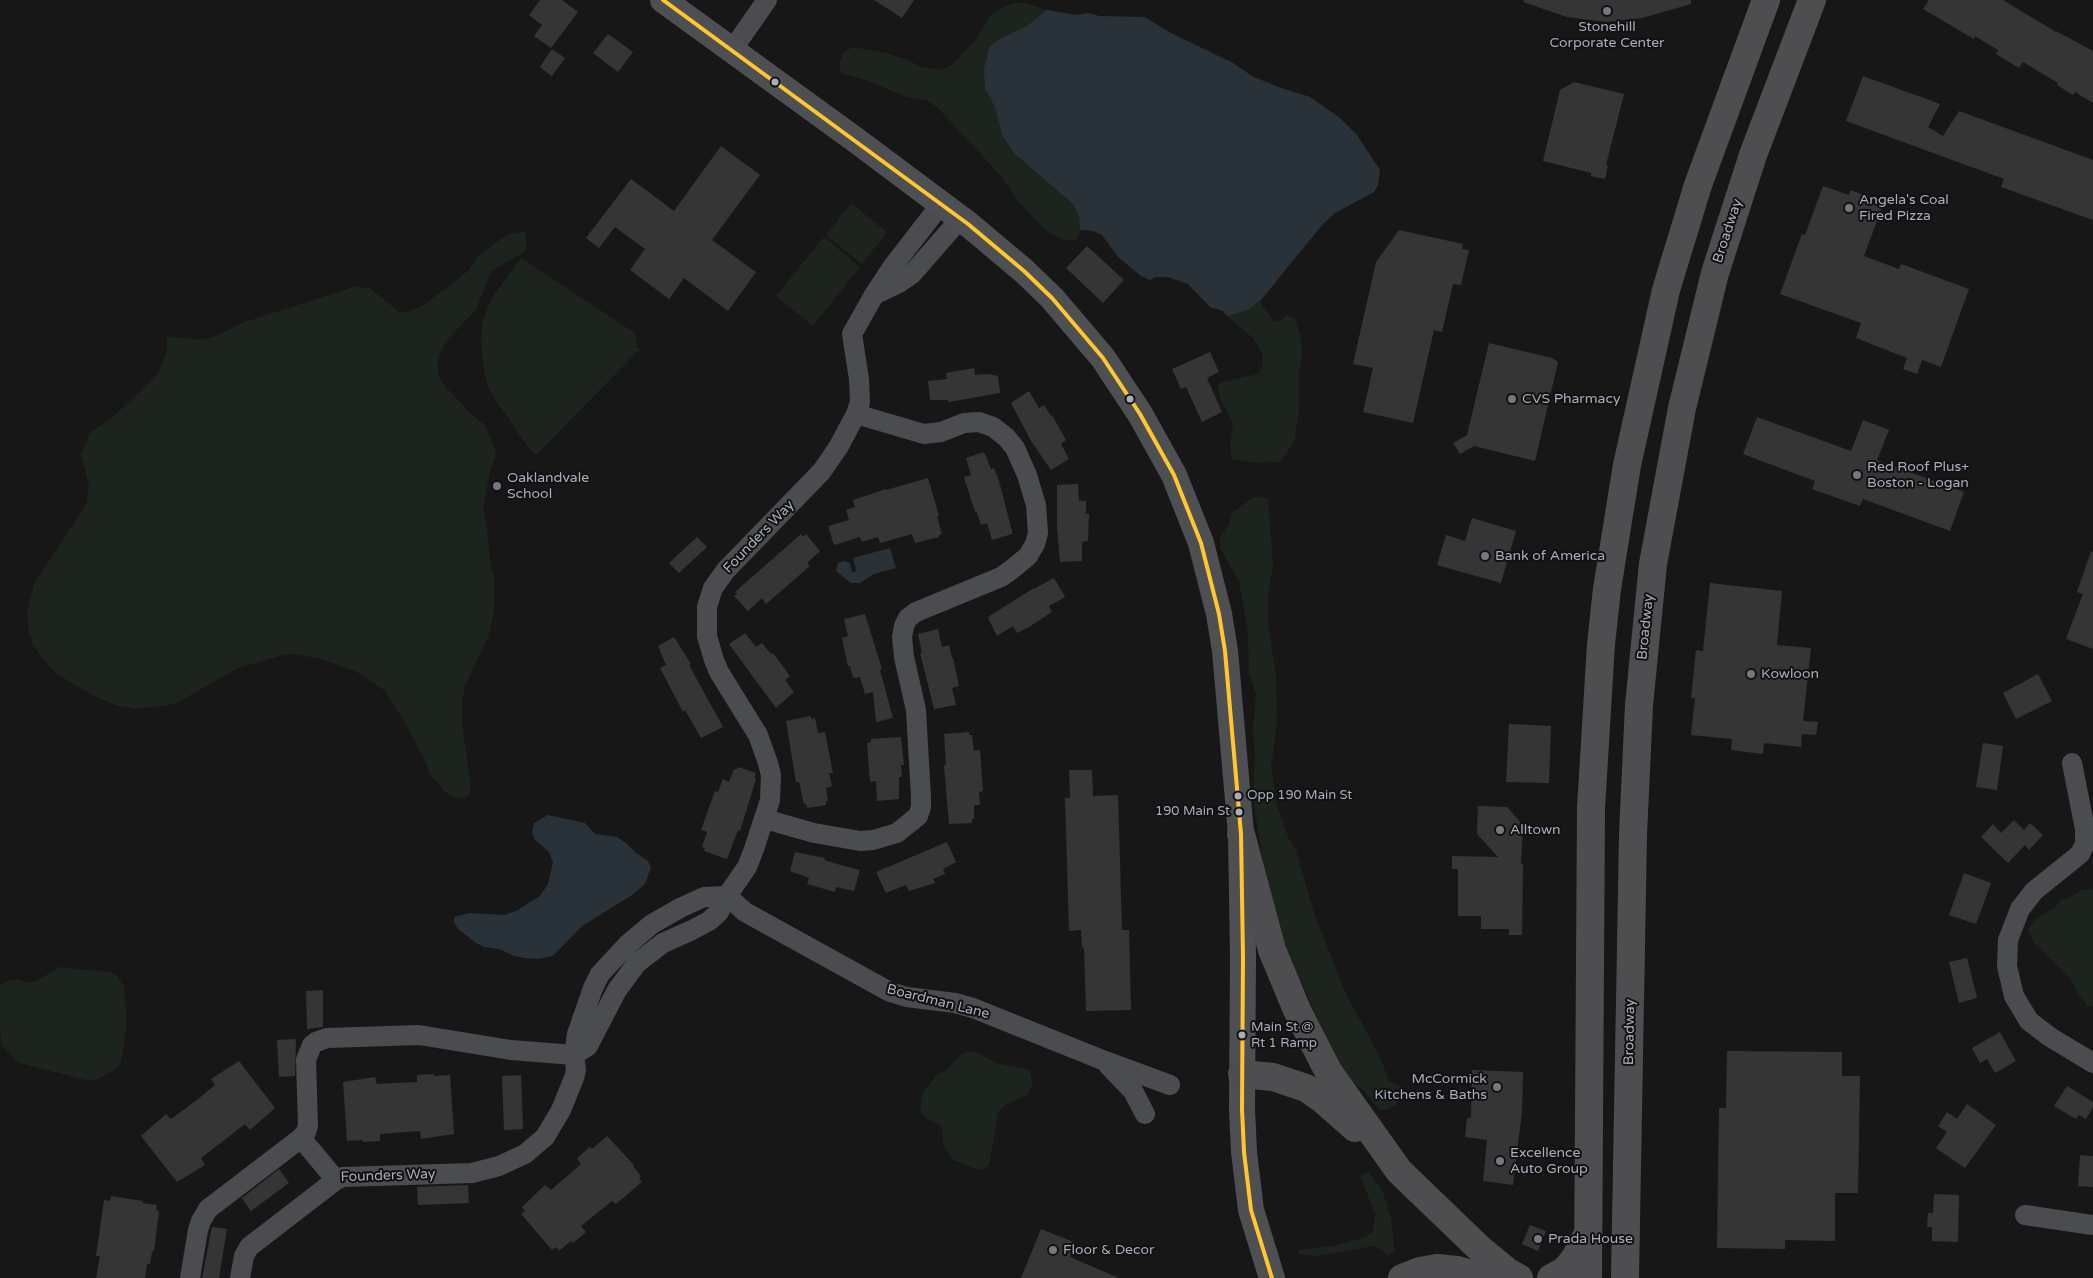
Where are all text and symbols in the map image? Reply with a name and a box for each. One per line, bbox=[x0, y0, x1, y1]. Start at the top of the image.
marker: Stonehill Corporate Center bbox=[1601, 5, 1613, 17]
place label: Stonehill Corporate Center bbox=[1550, 19, 1664, 52]
unlabelled marker bbox=[770, 77, 780, 87]
place label: Angela's Coal Fired Pizza bbox=[1859, 192, 1949, 224]
street label: Broadway bbox=[1710, 197, 1746, 265]
marker: Angela's Coal Fired Pizza bbox=[1843, 202, 1855, 214]
place label: CVS Pharmacy bbox=[1522, 391, 1620, 407]
marker: CVS Pharmacy bbox=[1506, 393, 1518, 405]
unlabelled marker bbox=[1125, 394, 1135, 404]
place label: Red Roof Plus+ Boston - Logan bbox=[1867, 459, 1969, 492]
marker: Red Roof Plus+ Boston - Logan bbox=[1851, 469, 1863, 481]
place label: Oaklandvale School bbox=[507, 470, 589, 502]
marker: Oaklandvale School bbox=[491, 480, 503, 492]
street label: Founders Way bbox=[720, 497, 798, 577]
place label: Bank of America bbox=[1495, 548, 1605, 564]
marker: Bank of America bbox=[1479, 550, 1491, 562]
street label: Broadway bbox=[1634, 593, 1658, 661]
place label: Kowloon bbox=[1761, 666, 1819, 682]
marker: Kowloon bbox=[1745, 668, 1757, 680]
place label: Opp 190 Main St bbox=[1247, 788, 1352, 804]
marker: Opp 190 Main St bbox=[1233, 791, 1243, 801]
place label: 190 Main St bbox=[1155, 804, 1230, 820]
marker: 190 Main St bbox=[1234, 807, 1244, 817]
place label: Alltown bbox=[1510, 822, 1561, 838]
marker: Alltown bbox=[1494, 824, 1506, 836]
street label: Boardman Lane bbox=[885, 981, 991, 1023]
street label: Broadway bbox=[1621, 999, 1639, 1065]
place label: Main St @ Rt 1 Ramp bbox=[1251, 1020, 1317, 1051]
marker: Main St @ Rt 1 Ramp bbox=[1237, 1030, 1247, 1040]
place label: McCormick Kitchens & Baths bbox=[1374, 1071, 1487, 1104]
marker: McCormick Kitchens & Baths bbox=[1491, 1081, 1503, 1093]
place label: Excellence Auto Group bbox=[1510, 1145, 1588, 1178]
marker: Excellence Auto Group bbox=[1494, 1155, 1506, 1167]
street label: Founders Way bbox=[340, 1166, 436, 1186]
place label: Prada House bbox=[1548, 1231, 1633, 1247]
marker: Prada House bbox=[1532, 1233, 1544, 1245]
place label: Floor & Decor bbox=[1063, 1242, 1154, 1258]
marker: Floor & Decor bbox=[1047, 1244, 1059, 1256]

